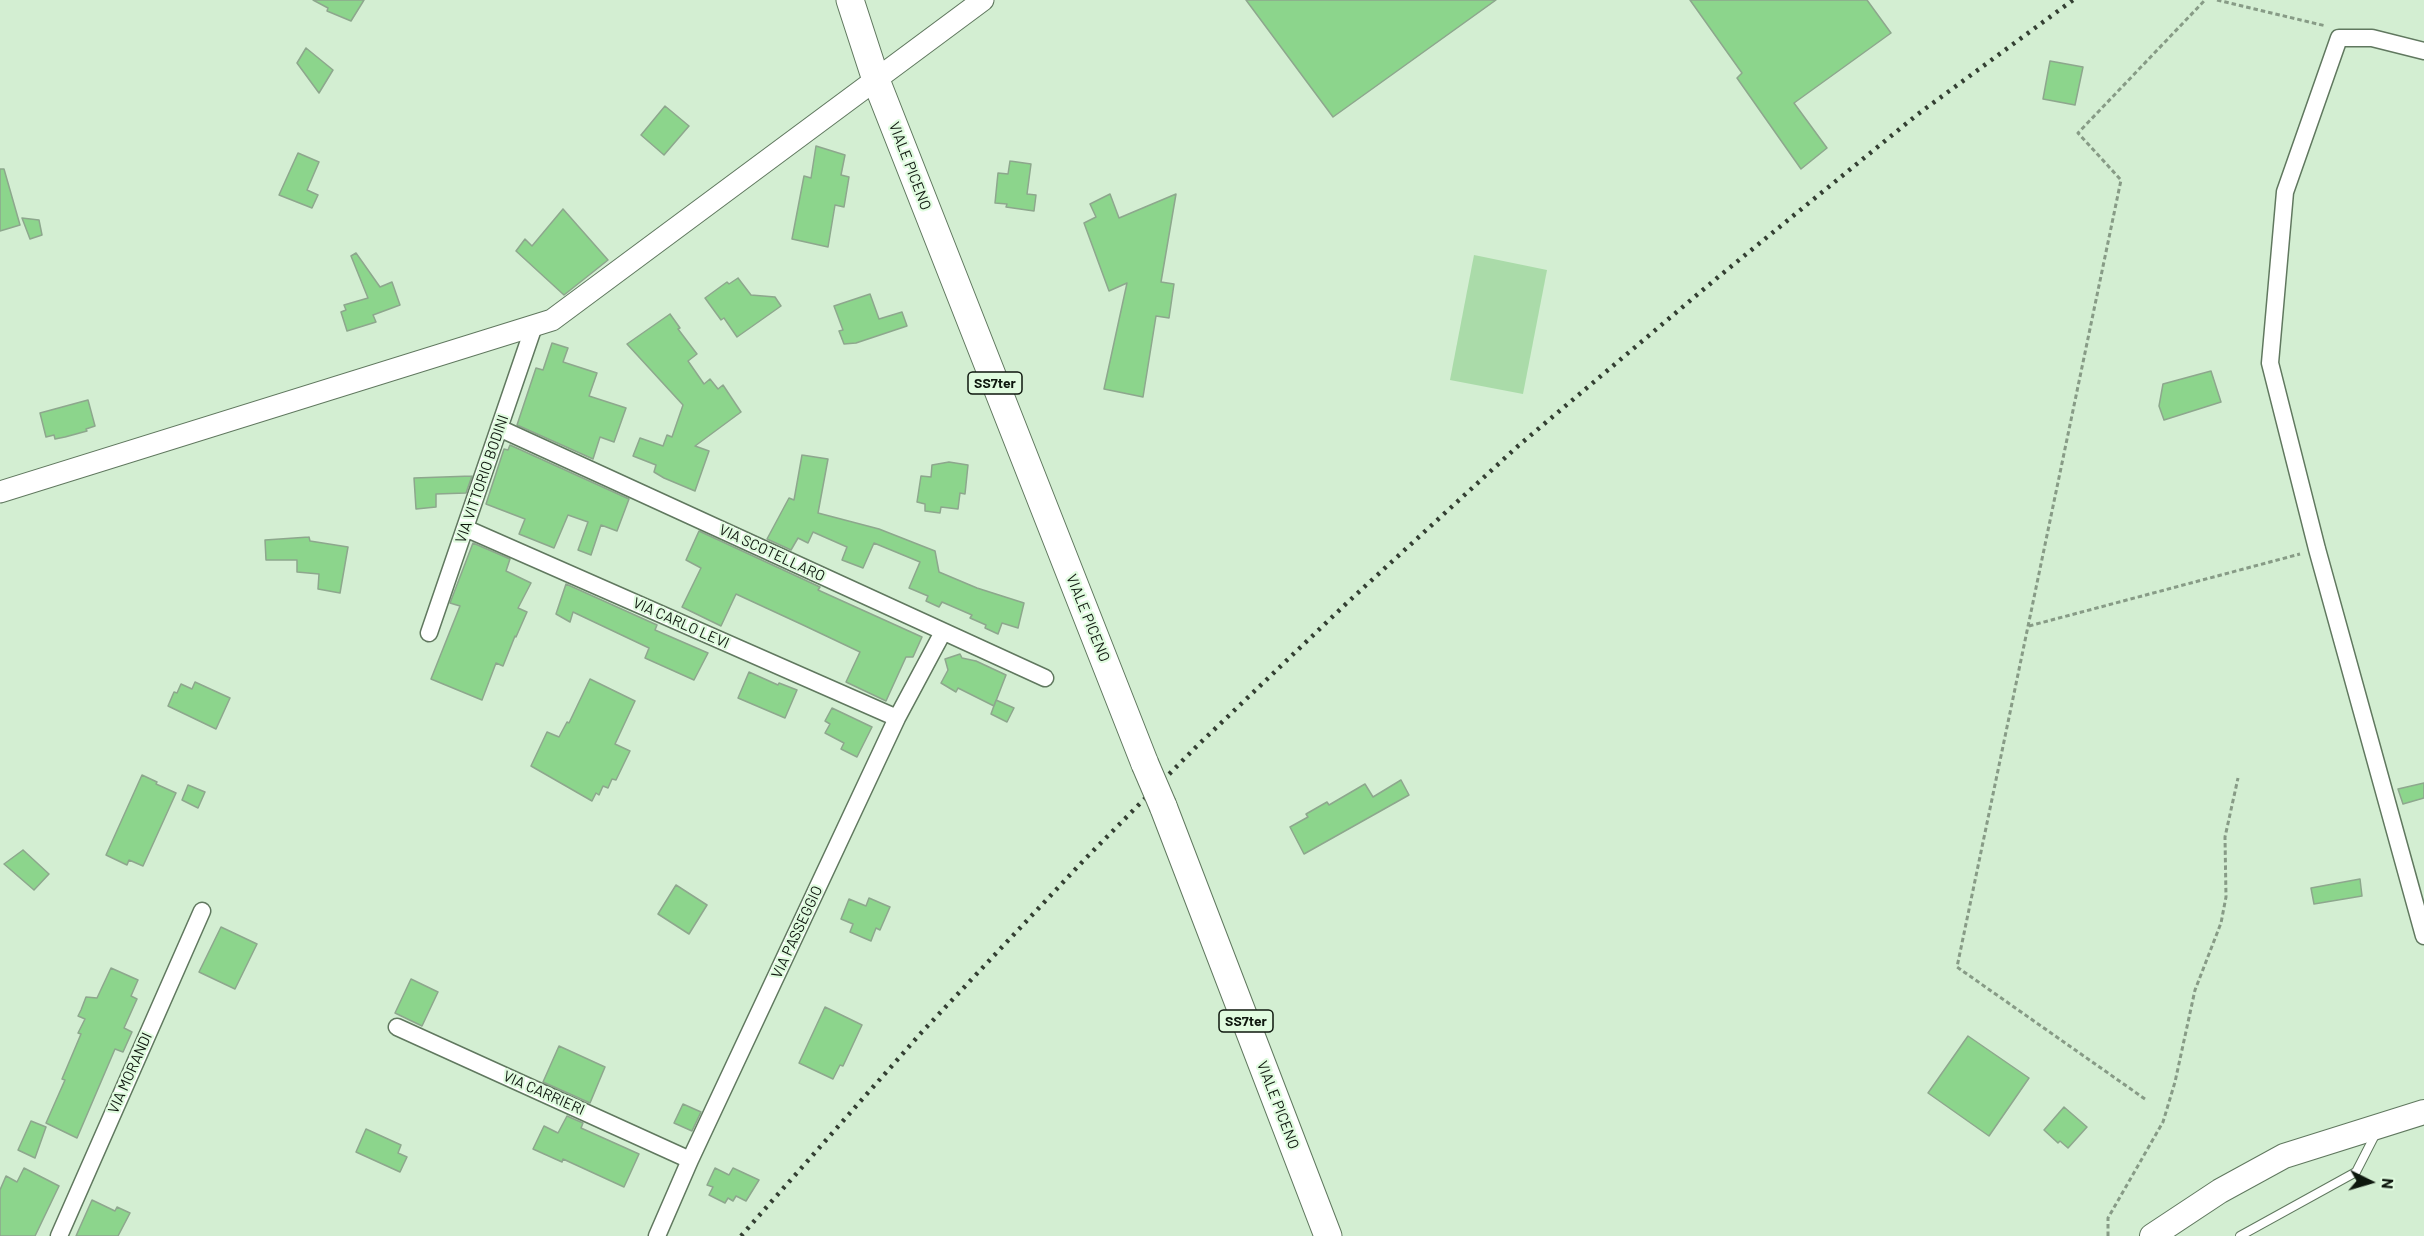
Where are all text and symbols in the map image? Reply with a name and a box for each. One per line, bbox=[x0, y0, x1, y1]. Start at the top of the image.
street label: VIALE PICENO bbox=[885, 119, 935, 213]
road number: SS7ter bbox=[968, 372, 1022, 394]
street label: VIA VITTORIO BODINI bbox=[452, 412, 512, 546]
street label: VIA SCOTELLARO bbox=[716, 521, 828, 585]
street label: VIALE PICENO bbox=[1062, 572, 1114, 664]
street label: VIA CARLO LEVI bbox=[630, 594, 732, 652]
street label: VIA PASSEGGIO bbox=[768, 883, 826, 981]
road number: SS7ter bbox=[1219, 1010, 1273, 1032]
street label: VIA MORANDI bbox=[104, 1030, 156, 1116]
street label: VIALE PICENO bbox=[1253, 1058, 1303, 1152]
street label: VIA CARRIERI bbox=[500, 1067, 588, 1119]
north arrow bbox=[2340, 1152, 2400, 1212]
text: N bbox=[2379, 1177, 2398, 1190]

